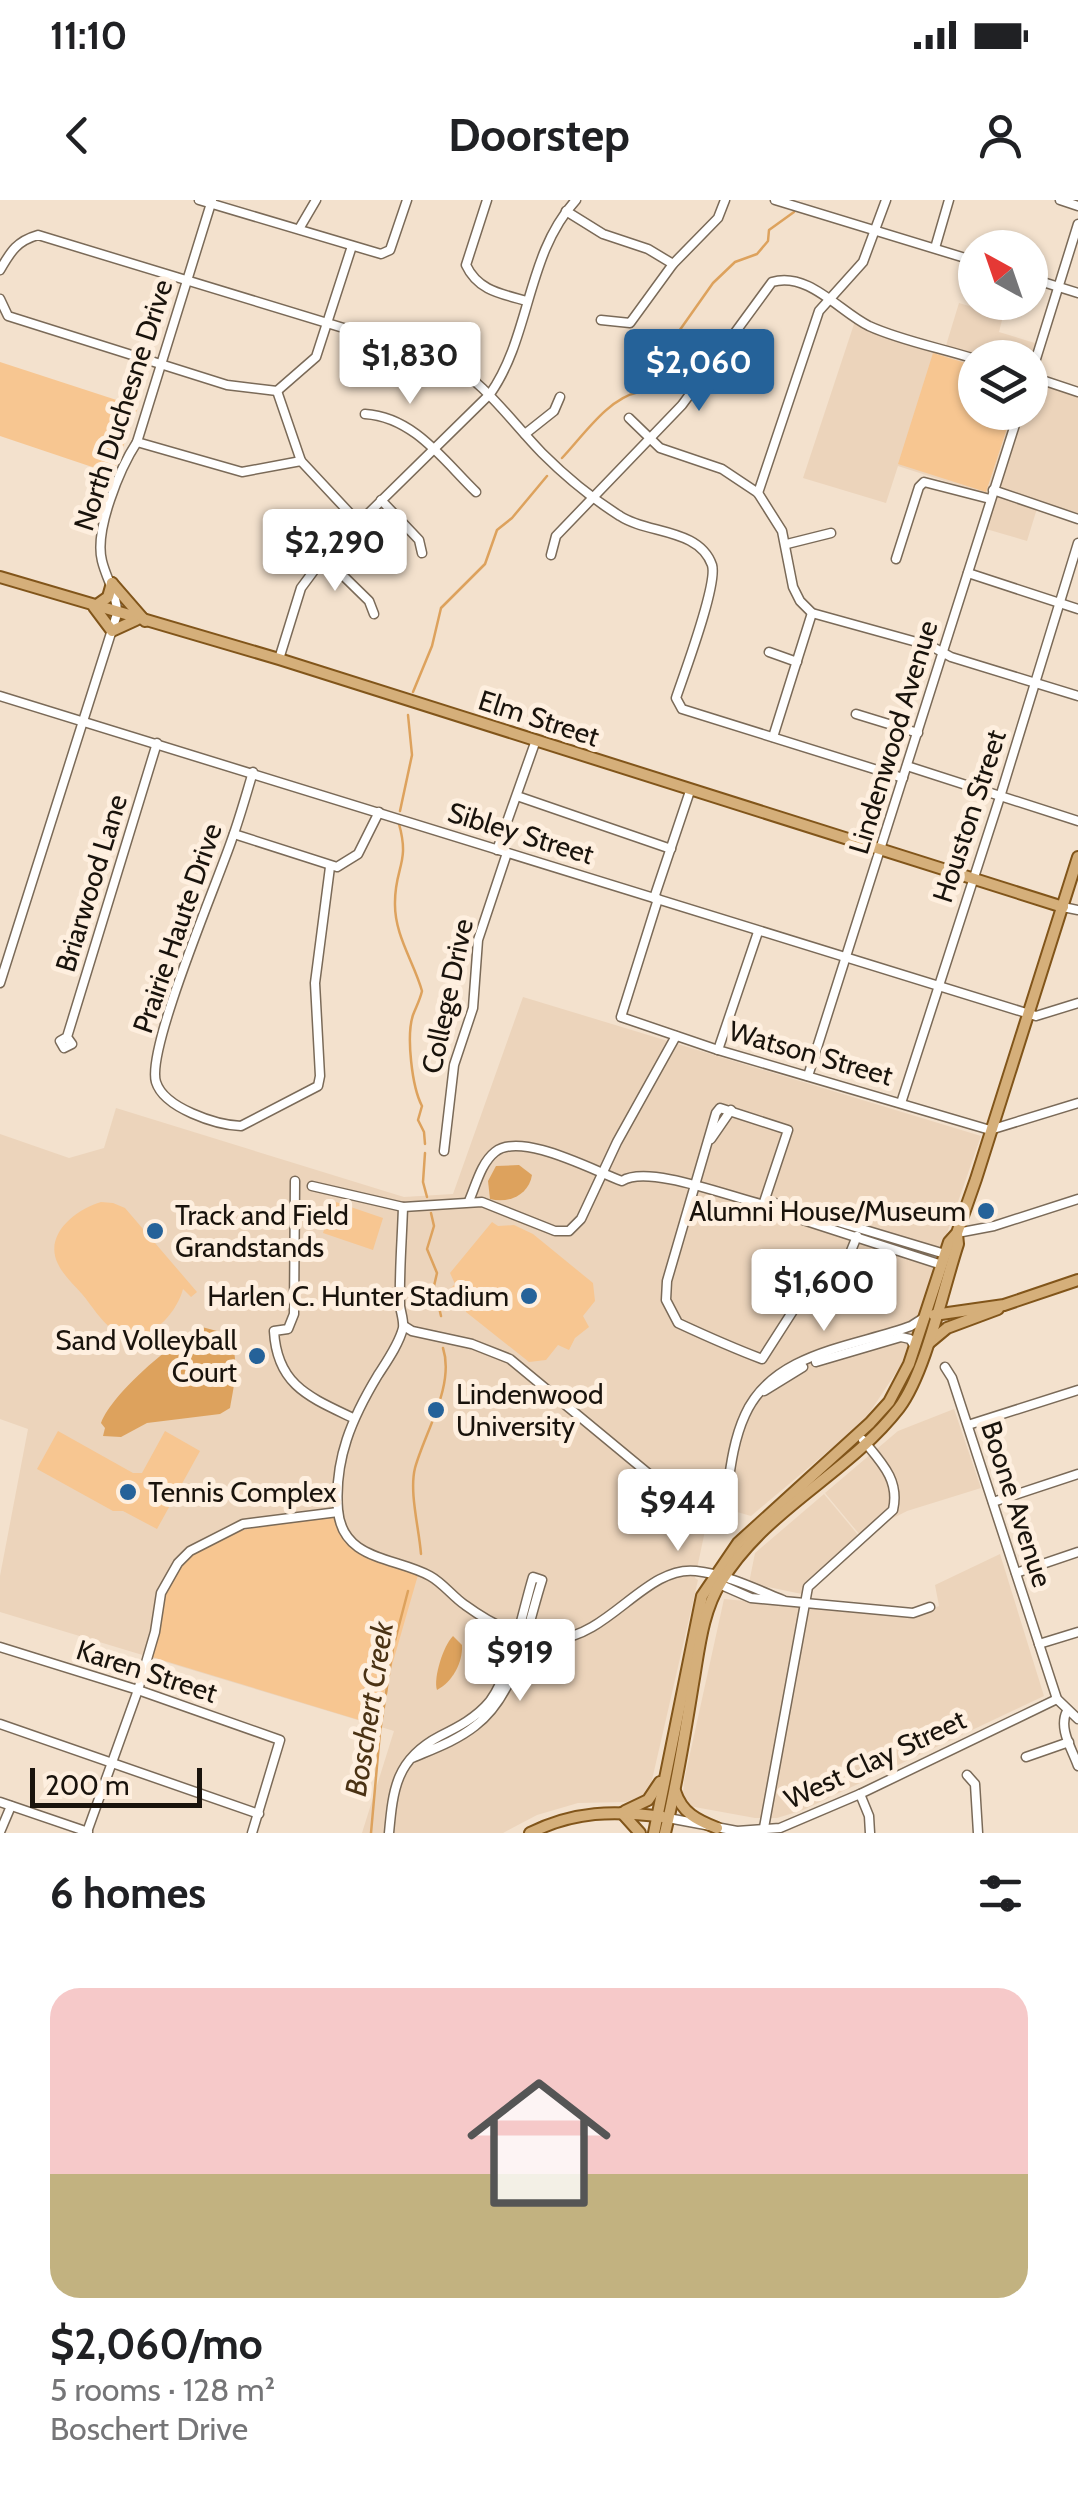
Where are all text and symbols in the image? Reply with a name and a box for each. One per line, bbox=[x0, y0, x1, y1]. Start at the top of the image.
text: 11:10 bbox=[50, 12, 127, 59]
icon: back bbox=[50, 108, 105, 163]
text: Doorstep bbox=[448, 108, 630, 162]
icon: person bbox=[973, 108, 1028, 163]
north arrow bbox=[958, 230, 1048, 320]
map controls bbox=[958, 230, 1048, 430]
street label: North Duchesne Drive bbox=[66, 275, 180, 535]
pin: $1,830 bbox=[329, 322, 491, 407]
pin: $2,060 bbox=[618, 329, 780, 414]
text: $1,830 bbox=[362, 335, 458, 374]
button: layers bbox=[958, 340, 1048, 430]
text: $2,060 bbox=[646, 342, 752, 381]
pin: $2,290 bbox=[254, 509, 416, 594]
text: $2,290 bbox=[285, 522, 385, 561]
street label: Lindenwood Avenue bbox=[841, 616, 945, 858]
street label: Elm Street bbox=[474, 683, 604, 753]
street label: Houston Street bbox=[925, 725, 1013, 907]
street label: Briarwood Lane bbox=[48, 790, 134, 976]
street label: Sibley Street bbox=[444, 795, 598, 871]
street label: Prairie Haute Drive bbox=[125, 819, 229, 1037]
street label: College Drive bbox=[414, 916, 480, 1076]
street label: Watson Street bbox=[725, 1013, 897, 1093]
place label: Alumni House/Museum bbox=[689, 1194, 966, 1228]
place label: Track and Field Grandstands bbox=[175, 1198, 349, 1264]
marker: Alumni House/Museum bbox=[975, 1200, 997, 1222]
marker: Track and Field Grandstands bbox=[144, 1220, 166, 1242]
pin: $1,600 bbox=[743, 1249, 905, 1334]
text: $1,600 bbox=[774, 1262, 874, 1301]
place label: Harlen C. Hunter Stadium bbox=[207, 1279, 509, 1313]
marker: Harlen C. Hunter Stadium bbox=[518, 1285, 540, 1307]
place label: Sand Volleyball Court bbox=[55, 1323, 237, 1389]
marker: Sand Volleyball Court bbox=[246, 1345, 268, 1367]
place label: Lindenwood University bbox=[456, 1377, 603, 1443]
marker: Lindenwood University bbox=[425, 1399, 447, 1421]
street label: Boone Avenue bbox=[974, 1417, 1060, 1591]
pin: $944 bbox=[619, 1469, 737, 1554]
place label: Tennis Complex bbox=[148, 1475, 337, 1509]
marker: Tennis Complex bbox=[117, 1481, 139, 1503]
text: $944 bbox=[640, 1482, 716, 1521]
water label: Boschert Creek bbox=[337, 1618, 401, 1799]
pin: $919 bbox=[461, 1619, 579, 1704]
street label: Karen Street bbox=[72, 1632, 222, 1710]
text: $919 bbox=[487, 1632, 553, 1671]
street label: West Clay Street bbox=[779, 1702, 971, 1816]
scale bar bbox=[30, 1763, 202, 1808]
text: 200 m bbox=[45, 1768, 130, 1802]
icon: filters bbox=[973, 1866, 1028, 1921]
text: 6 homes bbox=[50, 1867, 206, 1919]
icon: home bbox=[449, 2053, 629, 2233]
text: $2,060/mo bbox=[50, 2318, 263, 2370]
text: 5 rooms · 128 m² bbox=[50, 2370, 275, 2409]
text: Boschert Drive bbox=[50, 2409, 248, 2448]

